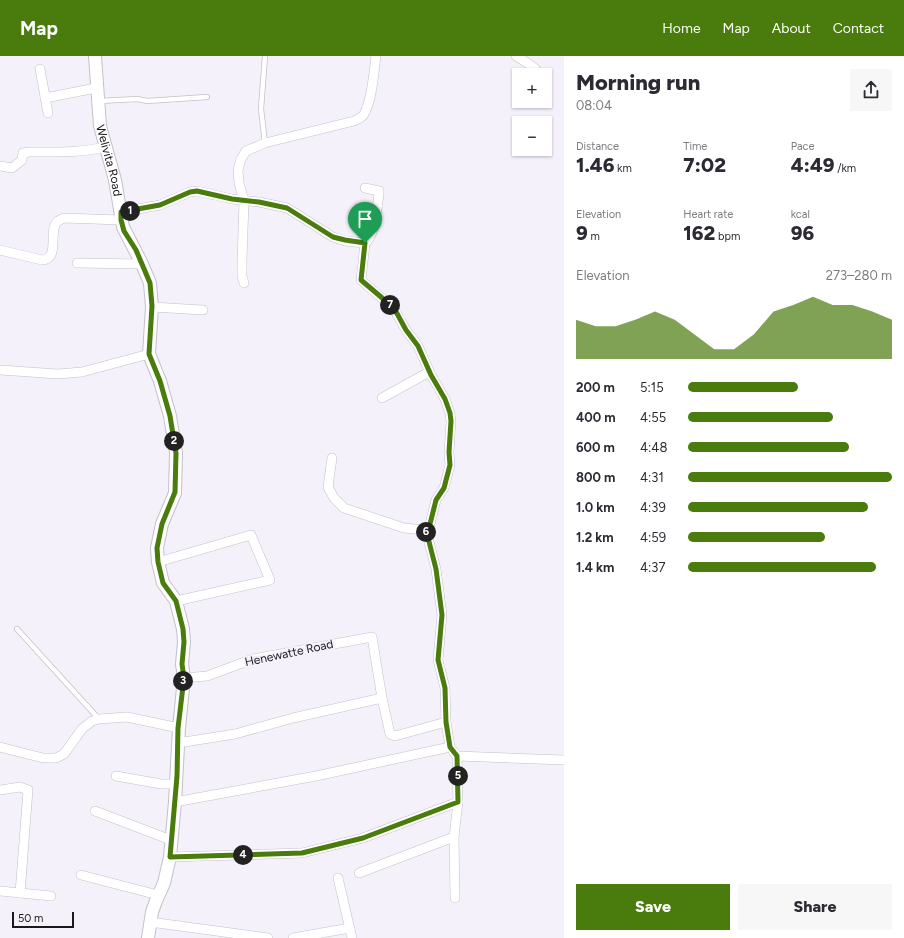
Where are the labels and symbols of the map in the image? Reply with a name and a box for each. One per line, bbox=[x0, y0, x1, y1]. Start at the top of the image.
street label: Welivita Road bbox=[93, 123, 125, 197]
pin: 1 bbox=[120, 201, 140, 221]
pin bbox=[348, 202, 382, 243]
pin: 7 bbox=[380, 295, 400, 315]
pin: 2 bbox=[164, 431, 184, 451]
pin: 6 bbox=[416, 522, 436, 542]
street label: Henewatte Road bbox=[243, 637, 335, 669]
pin: 3 bbox=[173, 671, 193, 691]
pin: 5 bbox=[448, 766, 468, 786]
pin: 4 bbox=[233, 845, 253, 865]
scale bar bbox=[12, 910, 74, 929]

